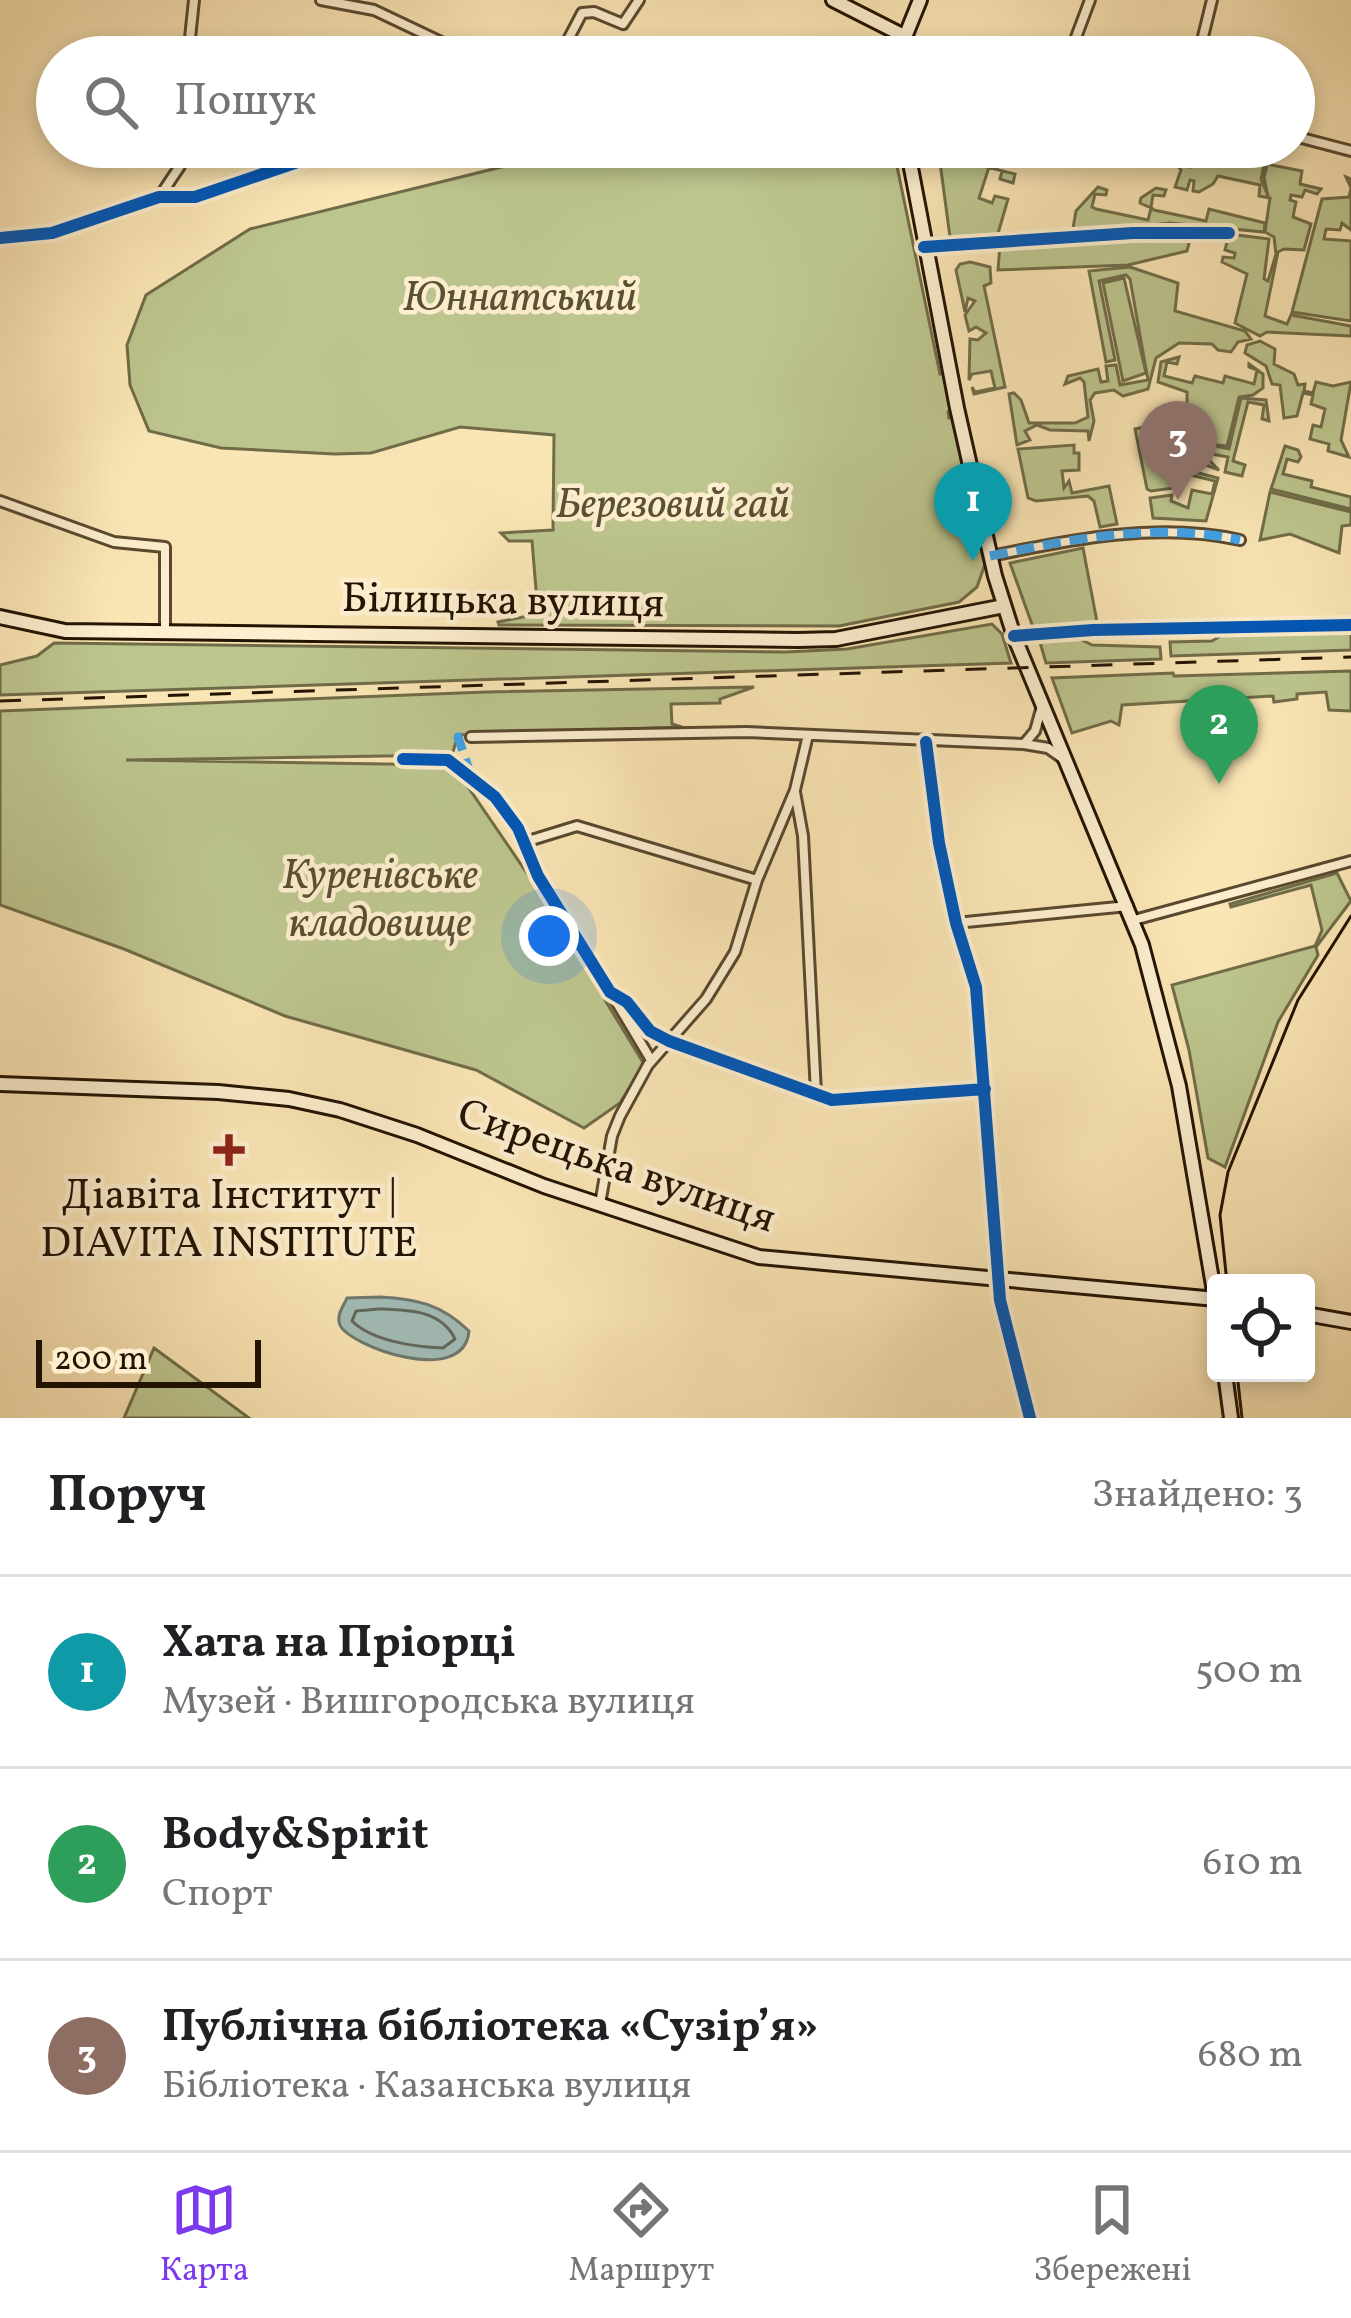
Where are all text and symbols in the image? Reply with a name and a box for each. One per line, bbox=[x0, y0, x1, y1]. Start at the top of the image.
search box bbox=[36, 36, 1315, 168]
icon: search bbox=[78, 69, 144, 135]
text: Пошук bbox=[174, 71, 317, 134]
park label: Юннатський bbox=[403, 270, 637, 329]
pin: 3 bbox=[1139, 401, 1217, 500]
pin: 1 bbox=[934, 462, 1012, 561]
park label: Березовий гай bbox=[556, 477, 790, 536]
street label: Білицька вулиця bbox=[341, 571, 665, 635]
pin: 2 bbox=[1180, 685, 1258, 784]
park label: Куренівське кладовище bbox=[282, 848, 478, 955]
your location bbox=[519, 906, 579, 966]
street label: Сирецька вулиця bbox=[449, 1086, 783, 1250]
marker: Діавіта Інститут | DIAVITA INSTITUTE bbox=[213, 1134, 245, 1166]
place label: Діавіта Інститут | DIAVITA INSTITUTE bbox=[40, 1168, 418, 1275]
map controls bbox=[1207, 1274, 1315, 1382]
button: locate bbox=[1207, 1274, 1315, 1382]
scale bar bbox=[36, 1334, 261, 1387]
text: 200 m bbox=[54, 1338, 148, 1384]
text: Поруч bbox=[48, 1461, 206, 1532]
text: Знайдено: 3 bbox=[1092, 1469, 1303, 1523]
text: Хата на Пріорці bbox=[162, 1613, 516, 1676]
text: 1 bbox=[79, 1645, 95, 1699]
text: 500 m bbox=[1195, 1645, 1303, 1699]
text: Музей · Вишгородська вулиця bbox=[162, 1676, 695, 1730]
text: Body&Spirit bbox=[162, 1805, 429, 1868]
text: 2 bbox=[77, 1837, 97, 1891]
text: 610 m bbox=[1202, 1837, 1303, 1891]
text: Спорт bbox=[162, 1868, 273, 1922]
text: Публічна бібліотека «Сузір’я» bbox=[162, 1997, 818, 2060]
text: 3 bbox=[77, 2029, 97, 2083]
text: 680 m bbox=[1198, 2029, 1303, 2083]
text: Бібліотека · Казанська вулиця bbox=[162, 2060, 691, 2114]
tab: Карта bbox=[160, 2177, 249, 2295]
tab: Маршрут bbox=[569, 2177, 714, 2295]
tab: Збережені bbox=[1033, 2177, 1191, 2295]

